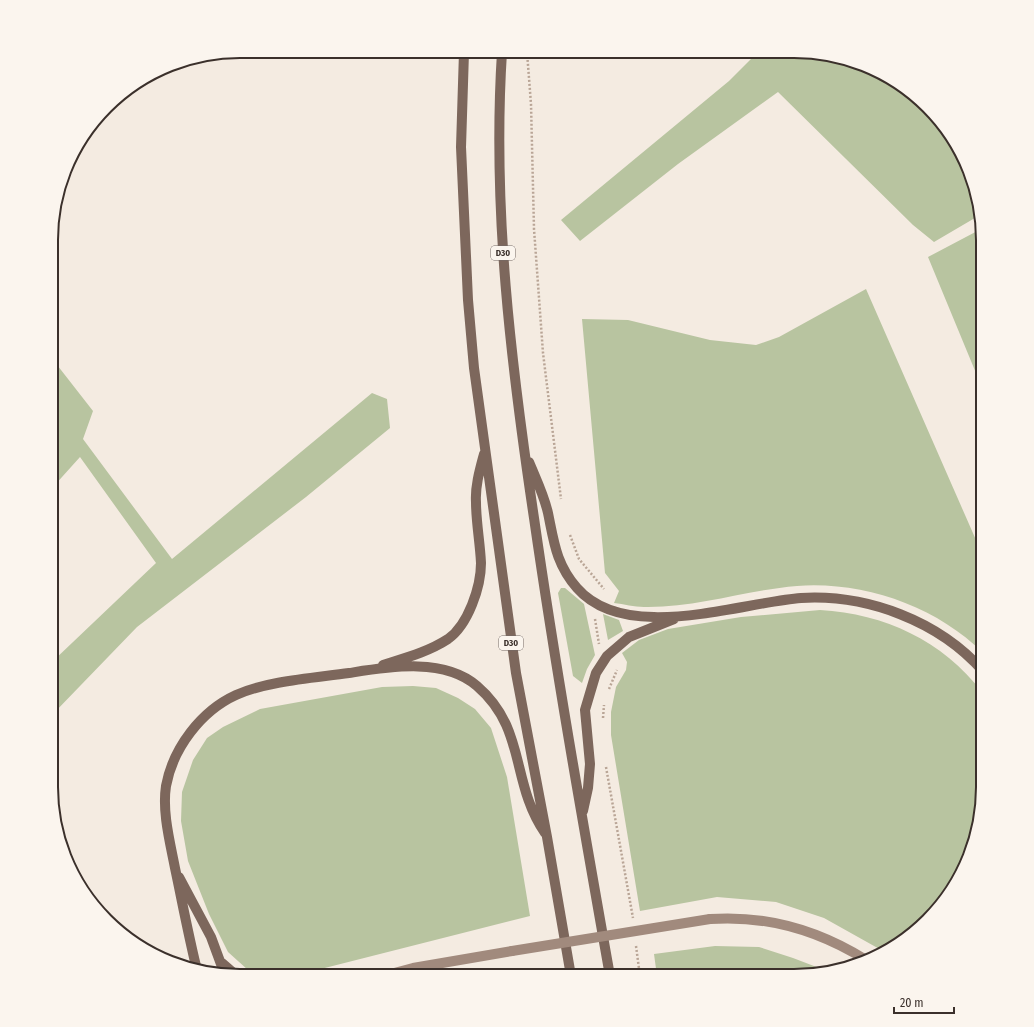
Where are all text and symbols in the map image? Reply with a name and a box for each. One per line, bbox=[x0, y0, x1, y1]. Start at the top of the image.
road number: D30 bbox=[491, 246, 515, 260]
road number: D30 bbox=[499, 636, 523, 650]
scale bar bbox=[894, 989, 954, 1015]
text: 20 m bbox=[900, 996, 924, 1010]

